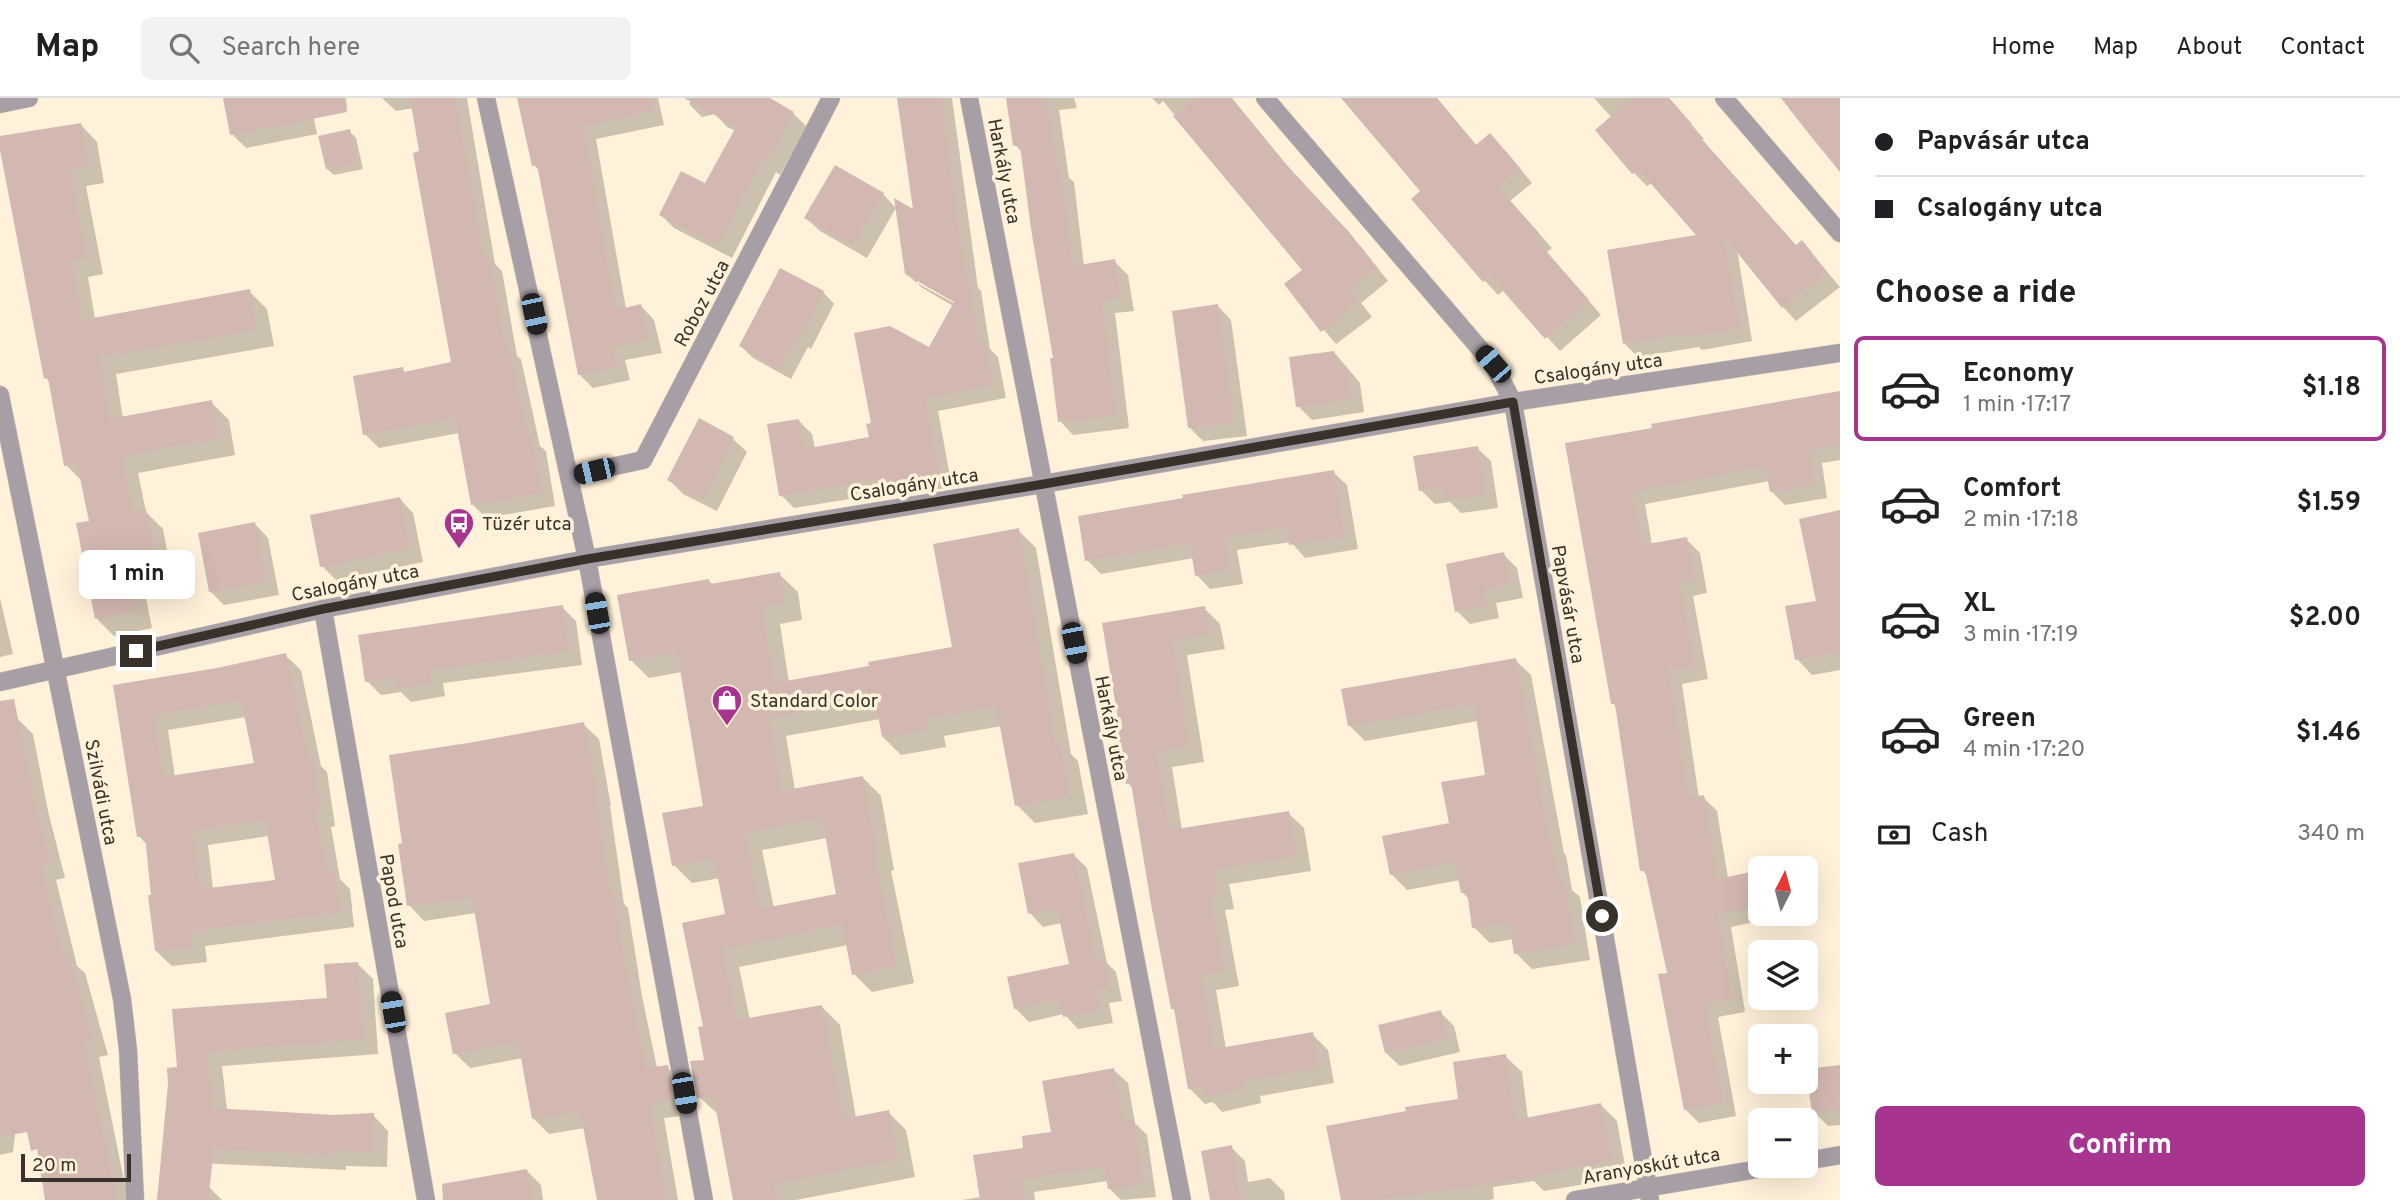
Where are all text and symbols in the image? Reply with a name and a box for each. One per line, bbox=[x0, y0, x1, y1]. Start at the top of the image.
search box bbox=[141, 17, 631, 80]
text: Map bbox=[35, 27, 99, 69]
icon: search bbox=[165, 29, 203, 67]
text: Search here bbox=[221, 32, 360, 65]
text: Home bbox=[1991, 33, 2055, 63]
text: Map bbox=[2093, 33, 2138, 63]
text: About bbox=[2176, 33, 2242, 63]
text: Contact bbox=[2280, 33, 2365, 63]
street label: Harkály utca bbox=[981, 117, 1025, 226]
text: Papvásár utca bbox=[1917, 126, 2090, 159]
text: Csalogány utca bbox=[1917, 193, 2103, 226]
street label: Roboz utca bbox=[670, 256, 736, 352]
text: Choose a ride bbox=[1875, 274, 2076, 314]
car bbox=[520, 291, 549, 337]
car bbox=[1472, 341, 1515, 387]
street label: Csalogány utca bbox=[1532, 349, 1664, 391]
icon: car bbox=[1879, 357, 1942, 420]
text: Economy bbox=[1963, 358, 2074, 391]
text: $1.18 bbox=[2302, 372, 2361, 405]
text: 1 min · 17:17 bbox=[1963, 391, 2071, 420]
car bbox=[572, 456, 617, 486]
street label: Csalogány utca bbox=[848, 464, 980, 508]
icon: car bbox=[1879, 472, 1942, 535]
text: Comfort bbox=[1963, 473, 2061, 506]
text: $1.59 bbox=[2297, 487, 2361, 520]
bus stop icon: Tüzér utca bbox=[442, 506, 476, 550]
text: 2 min · 17:18 bbox=[1963, 506, 2079, 535]
place label: Tüzér utca bbox=[482, 513, 572, 537]
street label: Papvásár utca bbox=[1545, 543, 1589, 665]
callout: 1 min bbox=[78, 550, 194, 598]
text: 1 min bbox=[109, 560, 165, 589]
street label: Csalogány utca bbox=[289, 560, 421, 608]
icon: car bbox=[1879, 587, 1942, 650]
text: XL bbox=[1963, 588, 1995, 621]
car bbox=[584, 590, 611, 636]
text: $2.00 bbox=[2289, 602, 2361, 635]
car bbox=[1060, 620, 1089, 666]
text: 3 min · 17:19 bbox=[1963, 621, 2078, 650]
route end bbox=[120, 635, 152, 667]
street label: Harkály utca bbox=[1088, 674, 1132, 783]
shop icon: Standard Color bbox=[710, 683, 744, 727]
place label: Standard Color bbox=[750, 690, 879, 714]
icon: car bbox=[1879, 702, 1942, 765]
text: Green bbox=[1963, 703, 2036, 736]
text: $1.46 bbox=[2296, 717, 2361, 750]
text: 4 min · 17:20 bbox=[1963, 736, 2085, 765]
street label: Szilvádi utca bbox=[78, 737, 122, 847]
icon: cash bbox=[1875, 816, 1913, 854]
text: Cash bbox=[1931, 818, 1988, 851]
text: 340 m bbox=[2297, 820, 2365, 849]
street label: Papod utca bbox=[373, 852, 413, 951]
north arrow bbox=[1748, 856, 1818, 926]
map controls bbox=[1748, 856, 1818, 1178]
route start bbox=[1586, 900, 1618, 932]
button: layers bbox=[1748, 940, 1818, 1010]
car bbox=[380, 989, 407, 1035]
button: + bbox=[1748, 1024, 1818, 1094]
car bbox=[671, 1070, 698, 1116]
button: Confirm bbox=[1875, 1106, 2365, 1186]
button: − bbox=[1748, 1108, 1818, 1178]
street label: Aranyoskút utca bbox=[1581, 1143, 1722, 1191]
scale bar bbox=[21, 1151, 131, 1183]
text: 20 m bbox=[32, 1154, 76, 1178]

